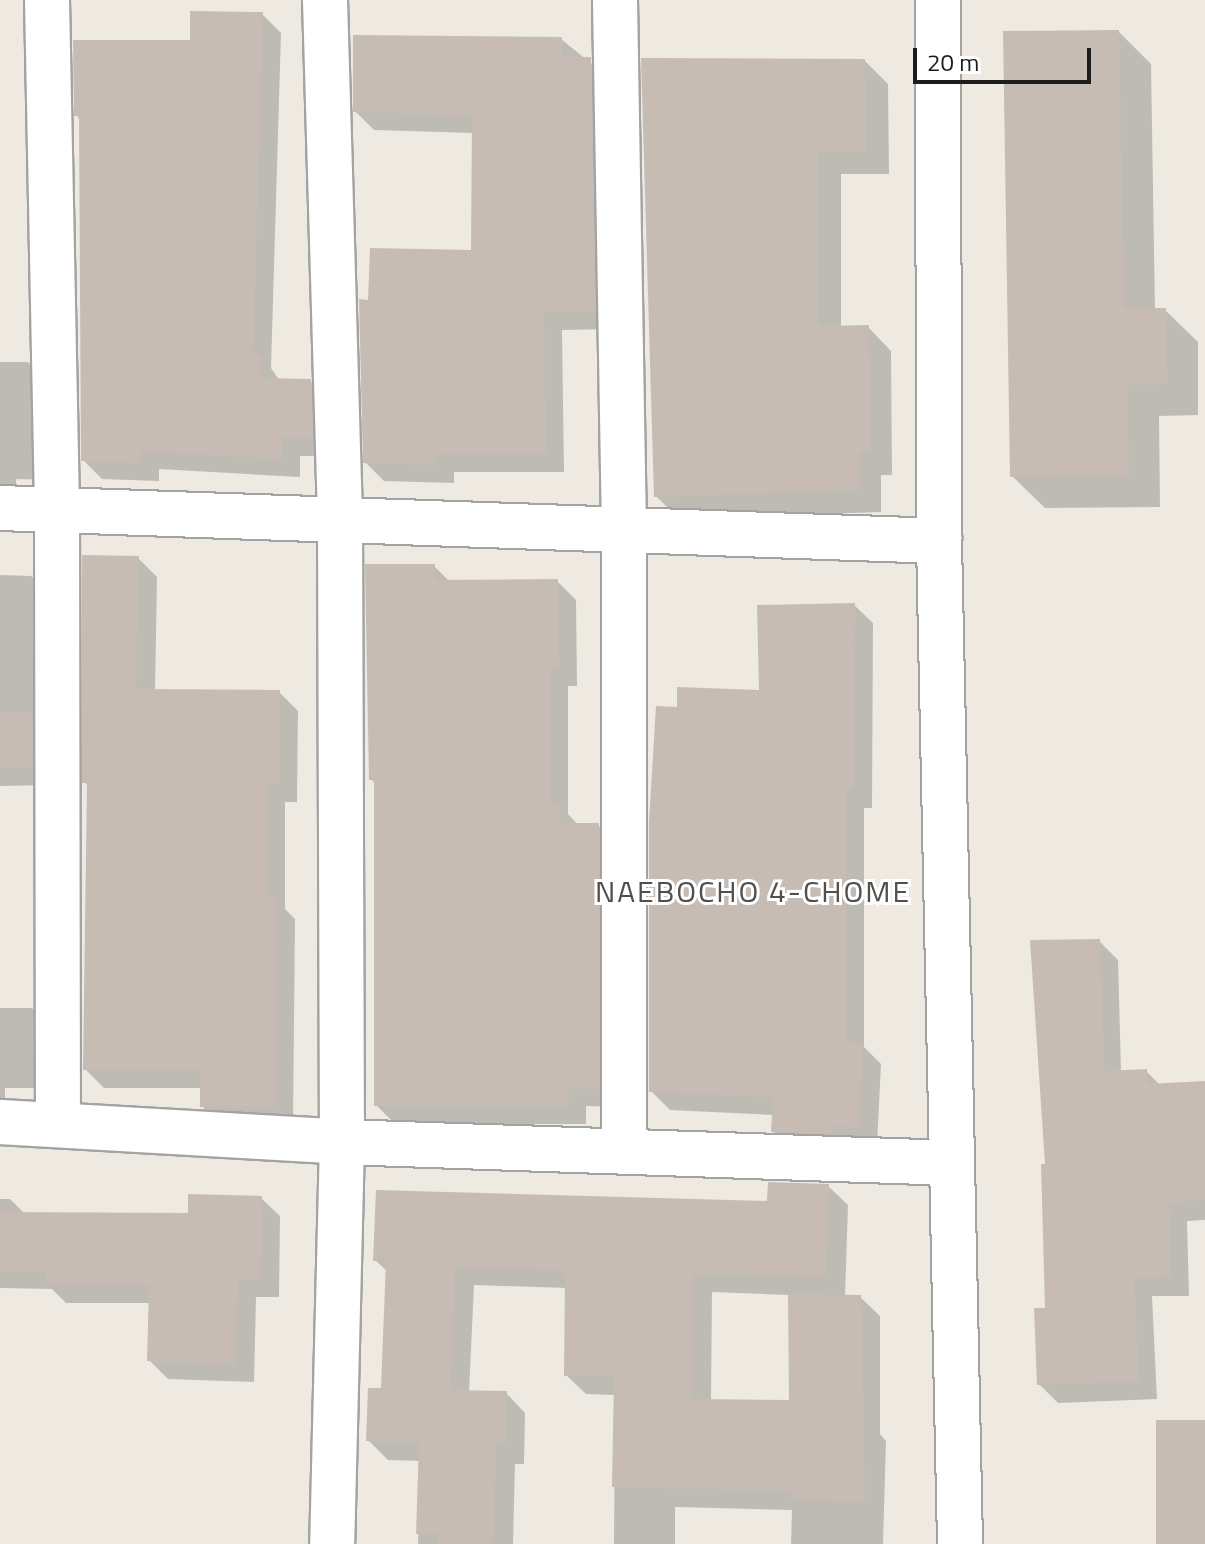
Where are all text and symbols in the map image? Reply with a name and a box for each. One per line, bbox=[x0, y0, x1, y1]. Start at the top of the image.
scale bar bbox=[917, 32, 1095, 82]
text: 20 m bbox=[927, 44, 979, 80]
district label: NAEBOCHO 4-CHOME bbox=[595, 873, 911, 909]

